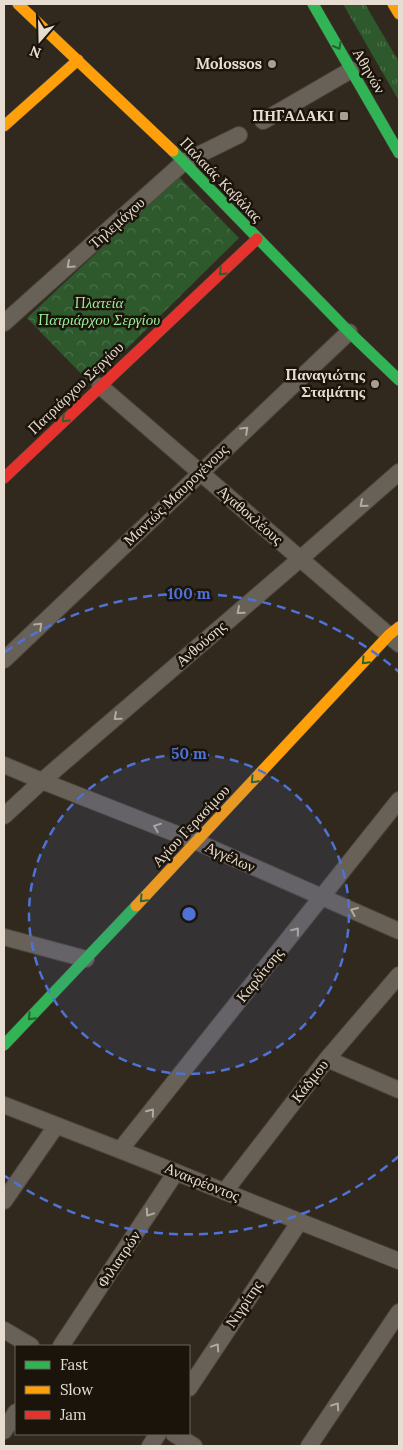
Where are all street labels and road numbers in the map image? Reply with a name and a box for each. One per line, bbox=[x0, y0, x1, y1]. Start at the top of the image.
street label: Αθηνών bbox=[349, 45, 390, 97]
street label: Παλαιάς Καβάλας bbox=[176, 133, 267, 226]
street label: Τηλεμάχου bbox=[85, 193, 148, 253]
street label: Πατριάρχου Σεργίου bbox=[24, 337, 127, 438]
street label: Μαντώς Μαυρογένους bbox=[119, 440, 232, 549]
street label: Αγαθοκλέους bbox=[214, 481, 287, 548]
street label: Ανθούσης bbox=[172, 617, 230, 671]
street label: Αγίου Γερασίμου bbox=[148, 781, 234, 871]
street label: Αγγέλων bbox=[202, 837, 259, 876]
street label: Καρδίτσης bbox=[232, 944, 287, 1006]
street label: Κάδμου bbox=[287, 1055, 332, 1106]
street label: Ανακρέοντος bbox=[162, 1158, 243, 1205]
street label: Φιλιατρών bbox=[93, 1227, 145, 1291]
street label: Νιγρίτης bbox=[221, 1276, 266, 1331]

